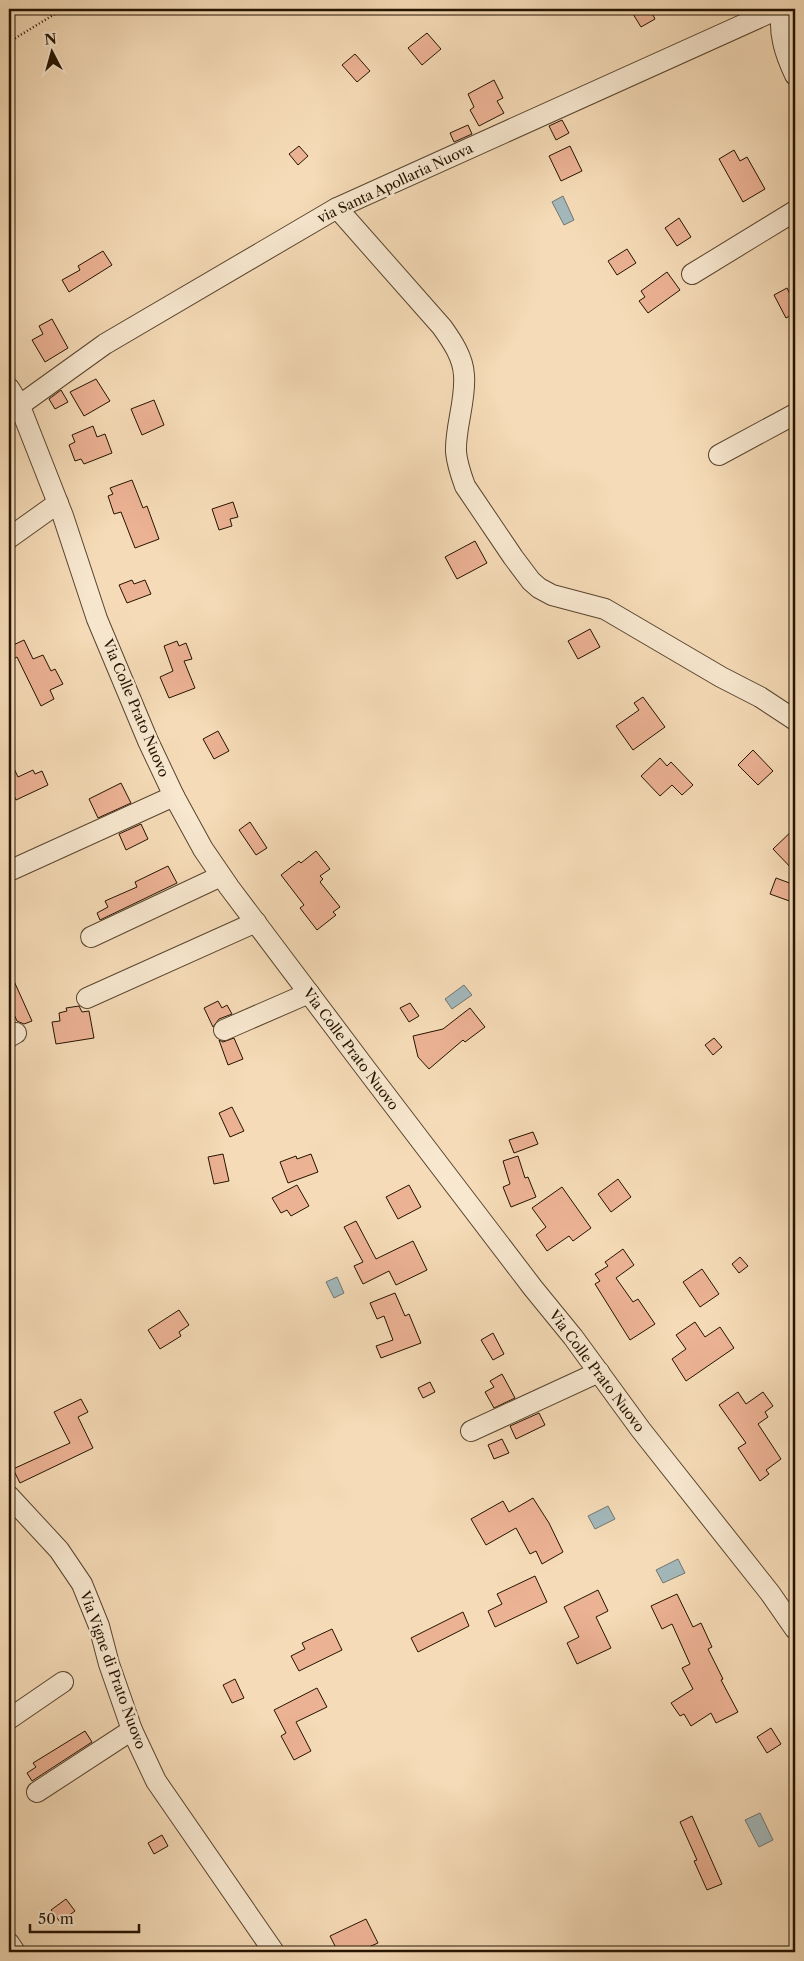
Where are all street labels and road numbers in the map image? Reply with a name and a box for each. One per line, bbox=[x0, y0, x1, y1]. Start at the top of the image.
street label: via Santa Apollaria Nuova bbox=[313, 139, 476, 227]
street label: Via Colle Prato Nuovo bbox=[98, 635, 173, 780]
street label: Via Colle Prato Nuovo bbox=[299, 984, 403, 1114]
street label: Via Colle Prato Nuovo bbox=[545, 1306, 649, 1436]
street label: Via Vigne di Prato Nuovo bbox=[76, 1588, 150, 1752]

